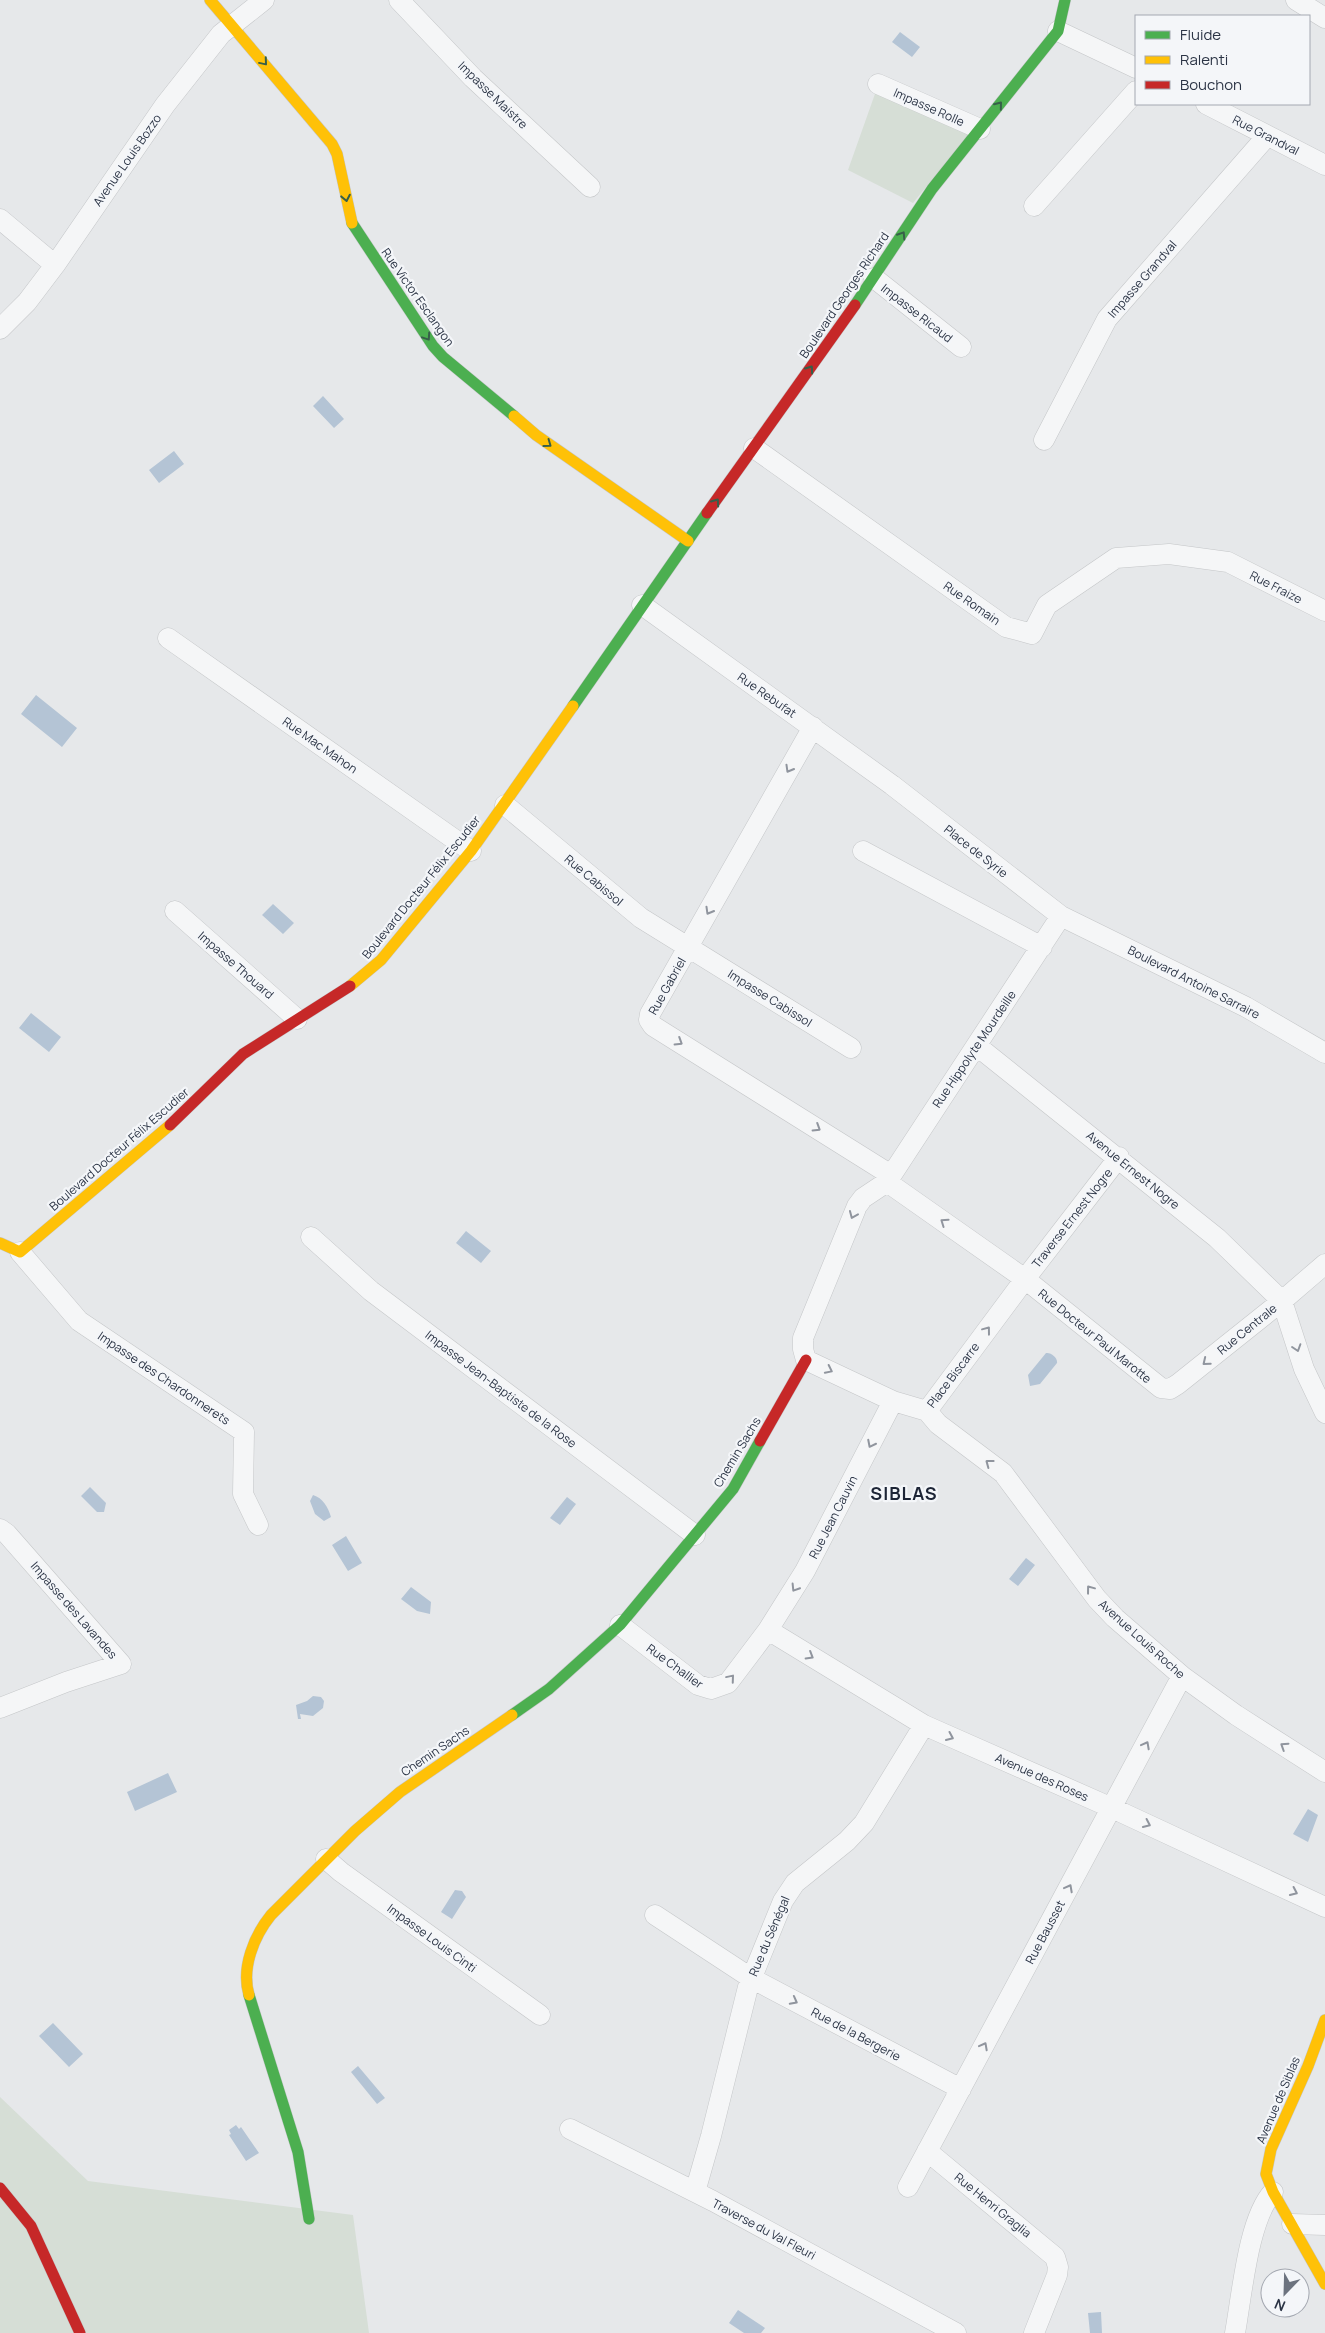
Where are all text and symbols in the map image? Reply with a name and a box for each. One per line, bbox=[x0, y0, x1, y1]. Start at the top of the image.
legend bbox=[1135, 15, 1310, 105]
text: Fluide bbox=[1180, 24, 1221, 45]
text: Ralenti bbox=[1180, 49, 1228, 70]
one-way arrow bbox=[258, 57, 267, 66]
street label: Impasse Maistre bbox=[454, 57, 532, 133]
text: Bouchon bbox=[1180, 74, 1242, 95]
street label: Impasse Rolle bbox=[891, 84, 967, 130]
one-way arrow bbox=[993, 102, 1001, 111]
street label: Avenue Louis Bozzo bbox=[89, 111, 165, 209]
street label: Rue Grandval bbox=[1230, 111, 1302, 159]
one-way arrow bbox=[340, 194, 350, 202]
street label: Boulevard Georges Richard bbox=[795, 229, 893, 361]
one-way arrow bbox=[895, 231, 905, 240]
street label: Impasse Grandval bbox=[1104, 237, 1180, 321]
street label: Rue Victor Esclangon bbox=[378, 244, 458, 350]
street label: Impasse Ricaud bbox=[878, 280, 956, 346]
one-way arrow bbox=[421, 331, 430, 341]
one-way arrow bbox=[804, 365, 813, 375]
one-way arrow bbox=[543, 438, 552, 448]
one-way arrow bbox=[710, 498, 719, 508]
street label: Rue Fraize bbox=[1247, 567, 1305, 607]
street label: Rue Romain bbox=[940, 577, 1004, 629]
street label: Rue Rebufat bbox=[734, 668, 800, 722]
street label: Rue Mac Mahon bbox=[279, 713, 361, 777]
one-way arrow bbox=[785, 764, 795, 773]
street label: Boulevard Docteur Félix Escudier bbox=[358, 811, 485, 962]
street label: Place de Syrie bbox=[940, 821, 1012, 881]
street label: Rue Cabissol bbox=[561, 850, 627, 910]
one-way arrow bbox=[705, 905, 715, 914]
street label: Impasse Thouard bbox=[194, 927, 278, 1003]
street label: Boulevard Antoine Sarraire bbox=[1125, 941, 1263, 1023]
street label: Rue Gabriel bbox=[644, 954, 690, 1018]
street label: Impasse Cabissol bbox=[725, 965, 815, 1031]
street label: Rue Hippolyte Mourdeille bbox=[928, 987, 1020, 1111]
one-way arrow bbox=[673, 1036, 682, 1045]
street label: Boulevard Docteur Félix Escudier bbox=[46, 1083, 193, 1214]
one-way arrow bbox=[811, 1122, 820, 1131]
street label: Avenue Ernest Nogre bbox=[1083, 1127, 1183, 1213]
street label: Traverse Ernest Nogre bbox=[1028, 1165, 1116, 1271]
one-way arrow bbox=[849, 1210, 859, 1219]
one-way arrow bbox=[940, 1219, 949, 1228]
street label: Rue Docteur Paul Marotte bbox=[1035, 1285, 1155, 1387]
street label: Rue Centrale bbox=[1214, 1300, 1280, 1358]
street label: Impasse Jean-Baptiste de la Rose bbox=[422, 1326, 580, 1452]
one-way arrow bbox=[981, 1326, 990, 1336]
street label: Impasse des Chardonnerets bbox=[95, 1327, 233, 1429]
street label: Place Biscarre bbox=[923, 1339, 983, 1411]
one-way arrow bbox=[1291, 1343, 1301, 1351]
one-way arrow bbox=[1203, 1356, 1212, 1365]
one-way arrow bbox=[824, 1364, 833, 1375]
street label: Chemin Sachs bbox=[709, 1414, 765, 1490]
one-way arrow bbox=[867, 1439, 877, 1448]
one-way arrow bbox=[986, 1460, 995, 1468]
street label: Rue Jean Cauvin bbox=[805, 1473, 861, 1561]
district label: SIBLAS bbox=[870, 1481, 938, 1505]
street label: Impasse des Lavandes bbox=[27, 1558, 121, 1662]
one-way arrow bbox=[791, 1582, 801, 1591]
one-way arrow bbox=[1087, 1586, 1096, 1595]
street label: Avenue Louis Roche bbox=[1095, 1596, 1189, 1682]
street label: Rue Challier bbox=[643, 1640, 707, 1693]
one-way arrow bbox=[804, 1649, 813, 1659]
one-way arrow bbox=[726, 1674, 735, 1683]
street label: Chemin Sachs bbox=[397, 1722, 473, 1780]
one-way arrow bbox=[945, 1730, 954, 1741]
one-way arrow bbox=[1139, 1741, 1149, 1750]
one-way arrow bbox=[1280, 1742, 1289, 1752]
street label: Avenue des Roses bbox=[993, 1749, 1091, 1805]
one-way arrow bbox=[1142, 1818, 1151, 1828]
one-way arrow bbox=[1063, 1884, 1073, 1893]
one-way arrow bbox=[1289, 1886, 1298, 1897]
street label: Rue du Sénégal bbox=[744, 1893, 794, 1979]
street label: Rue Bausset bbox=[1021, 1897, 1069, 1967]
street label: Impasse Louis Cinti bbox=[384, 1900, 480, 1976]
one-way arrow bbox=[789, 1995, 798, 2005]
street label: Rue de la Bergerie bbox=[808, 2003, 904, 2065]
one-way arrow bbox=[978, 2043, 988, 2052]
street label: Avenue de Siblas bbox=[1252, 2054, 1304, 2146]
street label: Rue Henri Graglia bbox=[951, 2169, 1035, 2241]
street label: Traverse du Val Fleuri bbox=[709, 2194, 819, 2264]
north arrow bbox=[1260, 2268, 1310, 2318]
text: N bbox=[1271, 2295, 1288, 2316]

